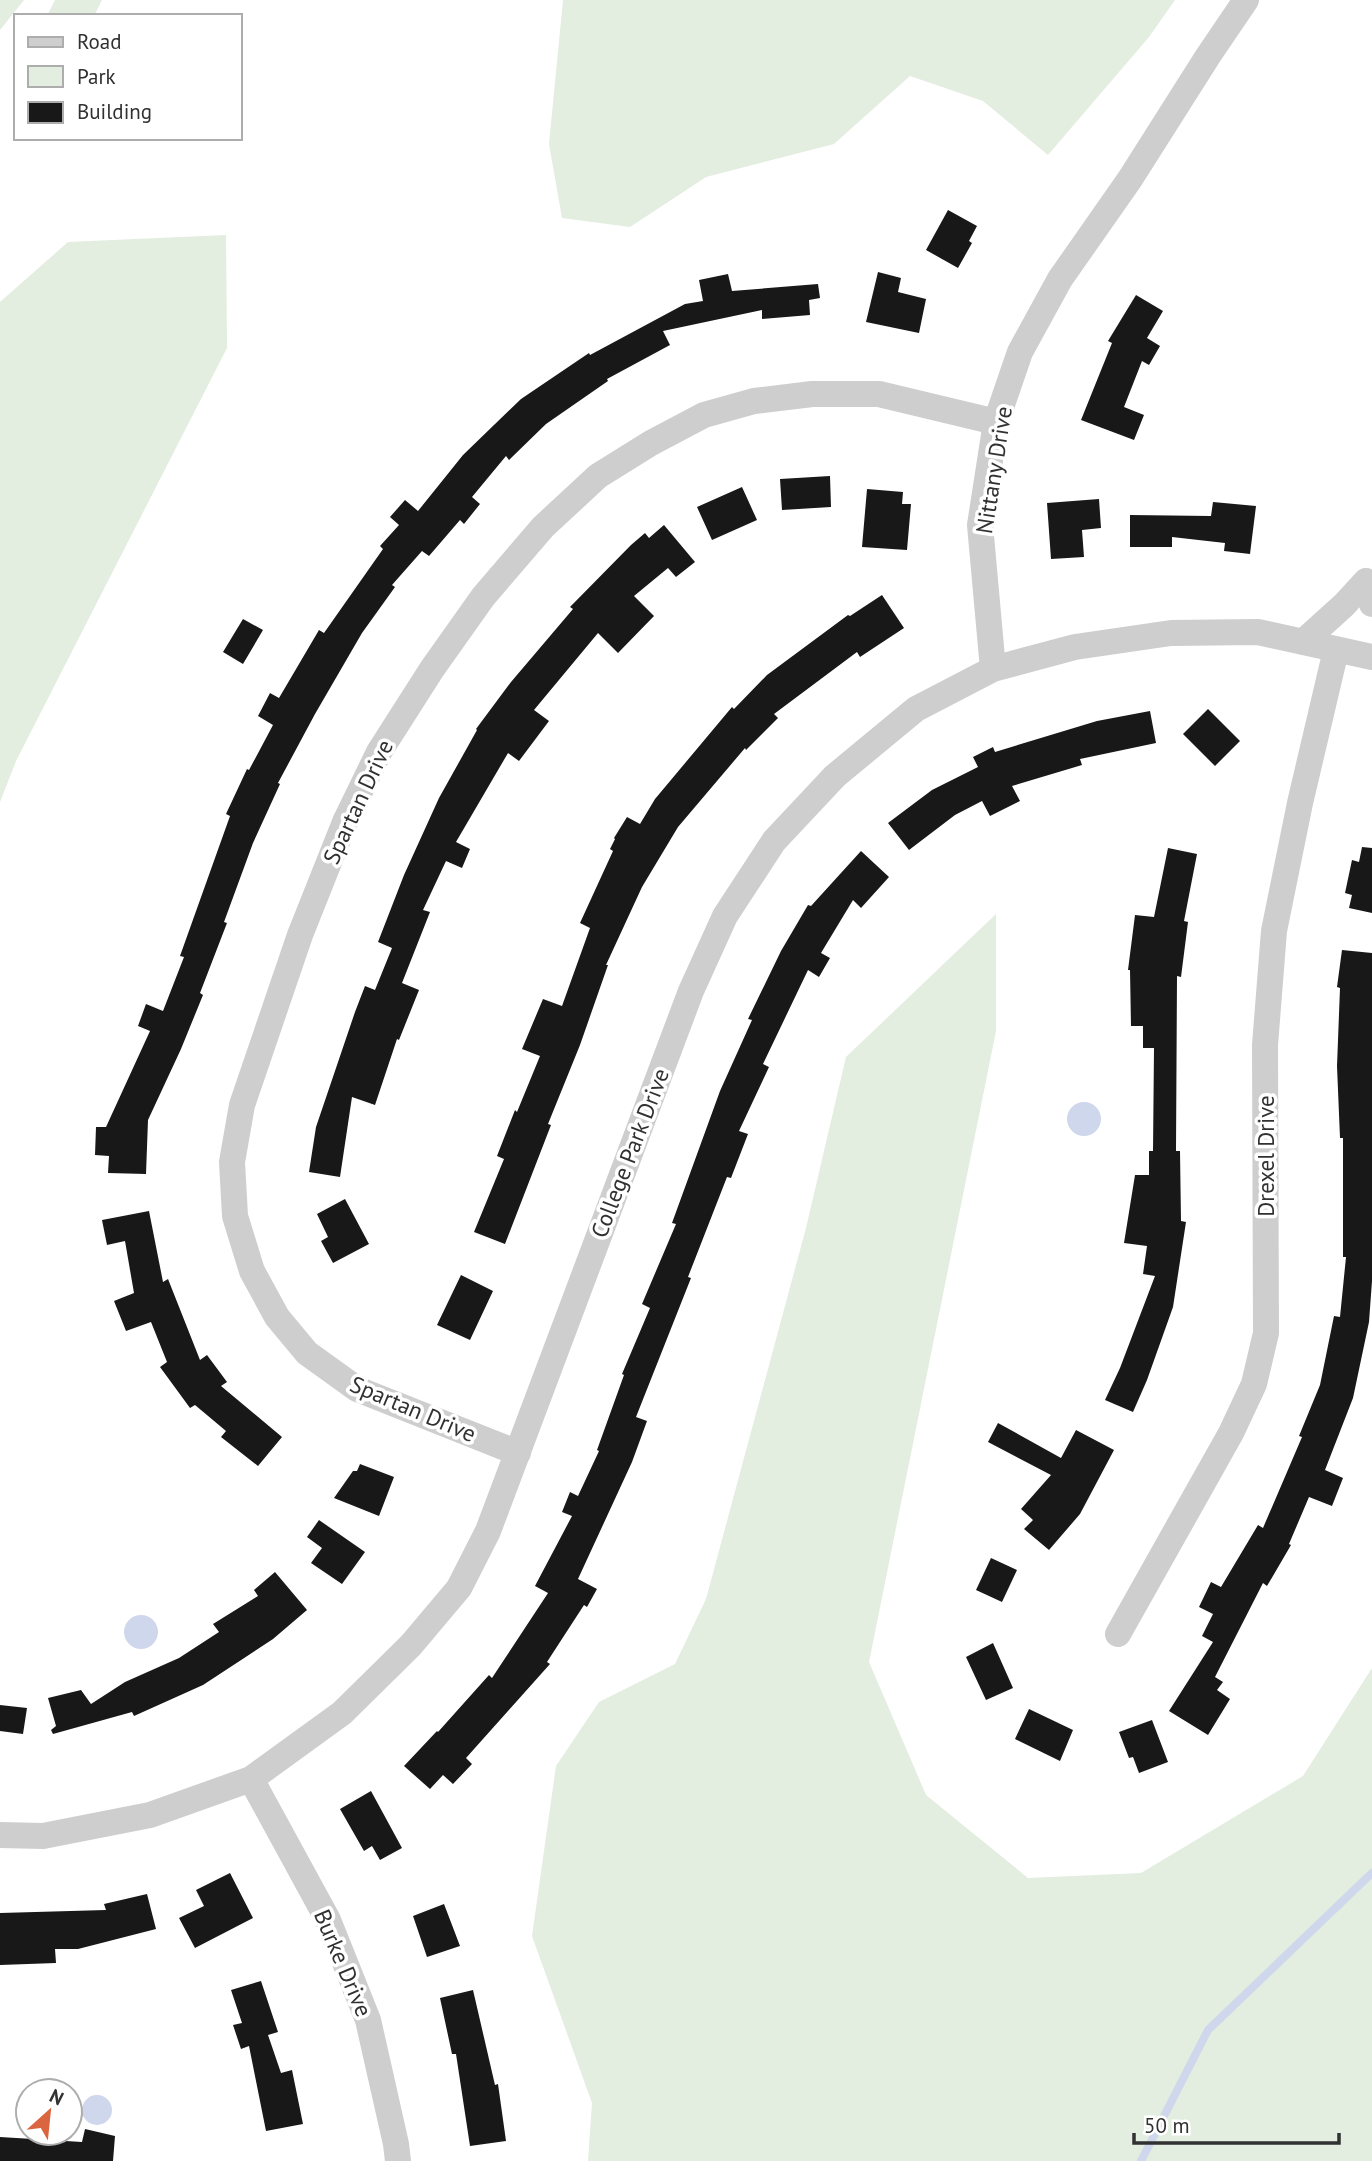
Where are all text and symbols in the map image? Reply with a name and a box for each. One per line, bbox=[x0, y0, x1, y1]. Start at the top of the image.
legend bbox=[14, 14, 242, 140]
text: Road bbox=[77, 28, 121, 55]
text: Park bbox=[77, 63, 116, 90]
text: Building bbox=[77, 98, 152, 125]
street label: Nittany Drive bbox=[969, 404, 1018, 536]
street label: Spartan Drive bbox=[316, 735, 399, 869]
street label: College Park Drive bbox=[584, 1064, 675, 1242]
street label: Drexel Drive bbox=[1251, 1095, 1280, 1217]
street label: Spartan Drive bbox=[346, 1369, 481, 1448]
street label: Burke Drive bbox=[308, 1905, 379, 2021]
north arrow bbox=[14, 2077, 84, 2147]
text: N bbox=[46, 2083, 68, 2110]
scale bar bbox=[1134, 2102, 1339, 2146]
text: 50 m bbox=[1144, 2112, 1190, 2139]

